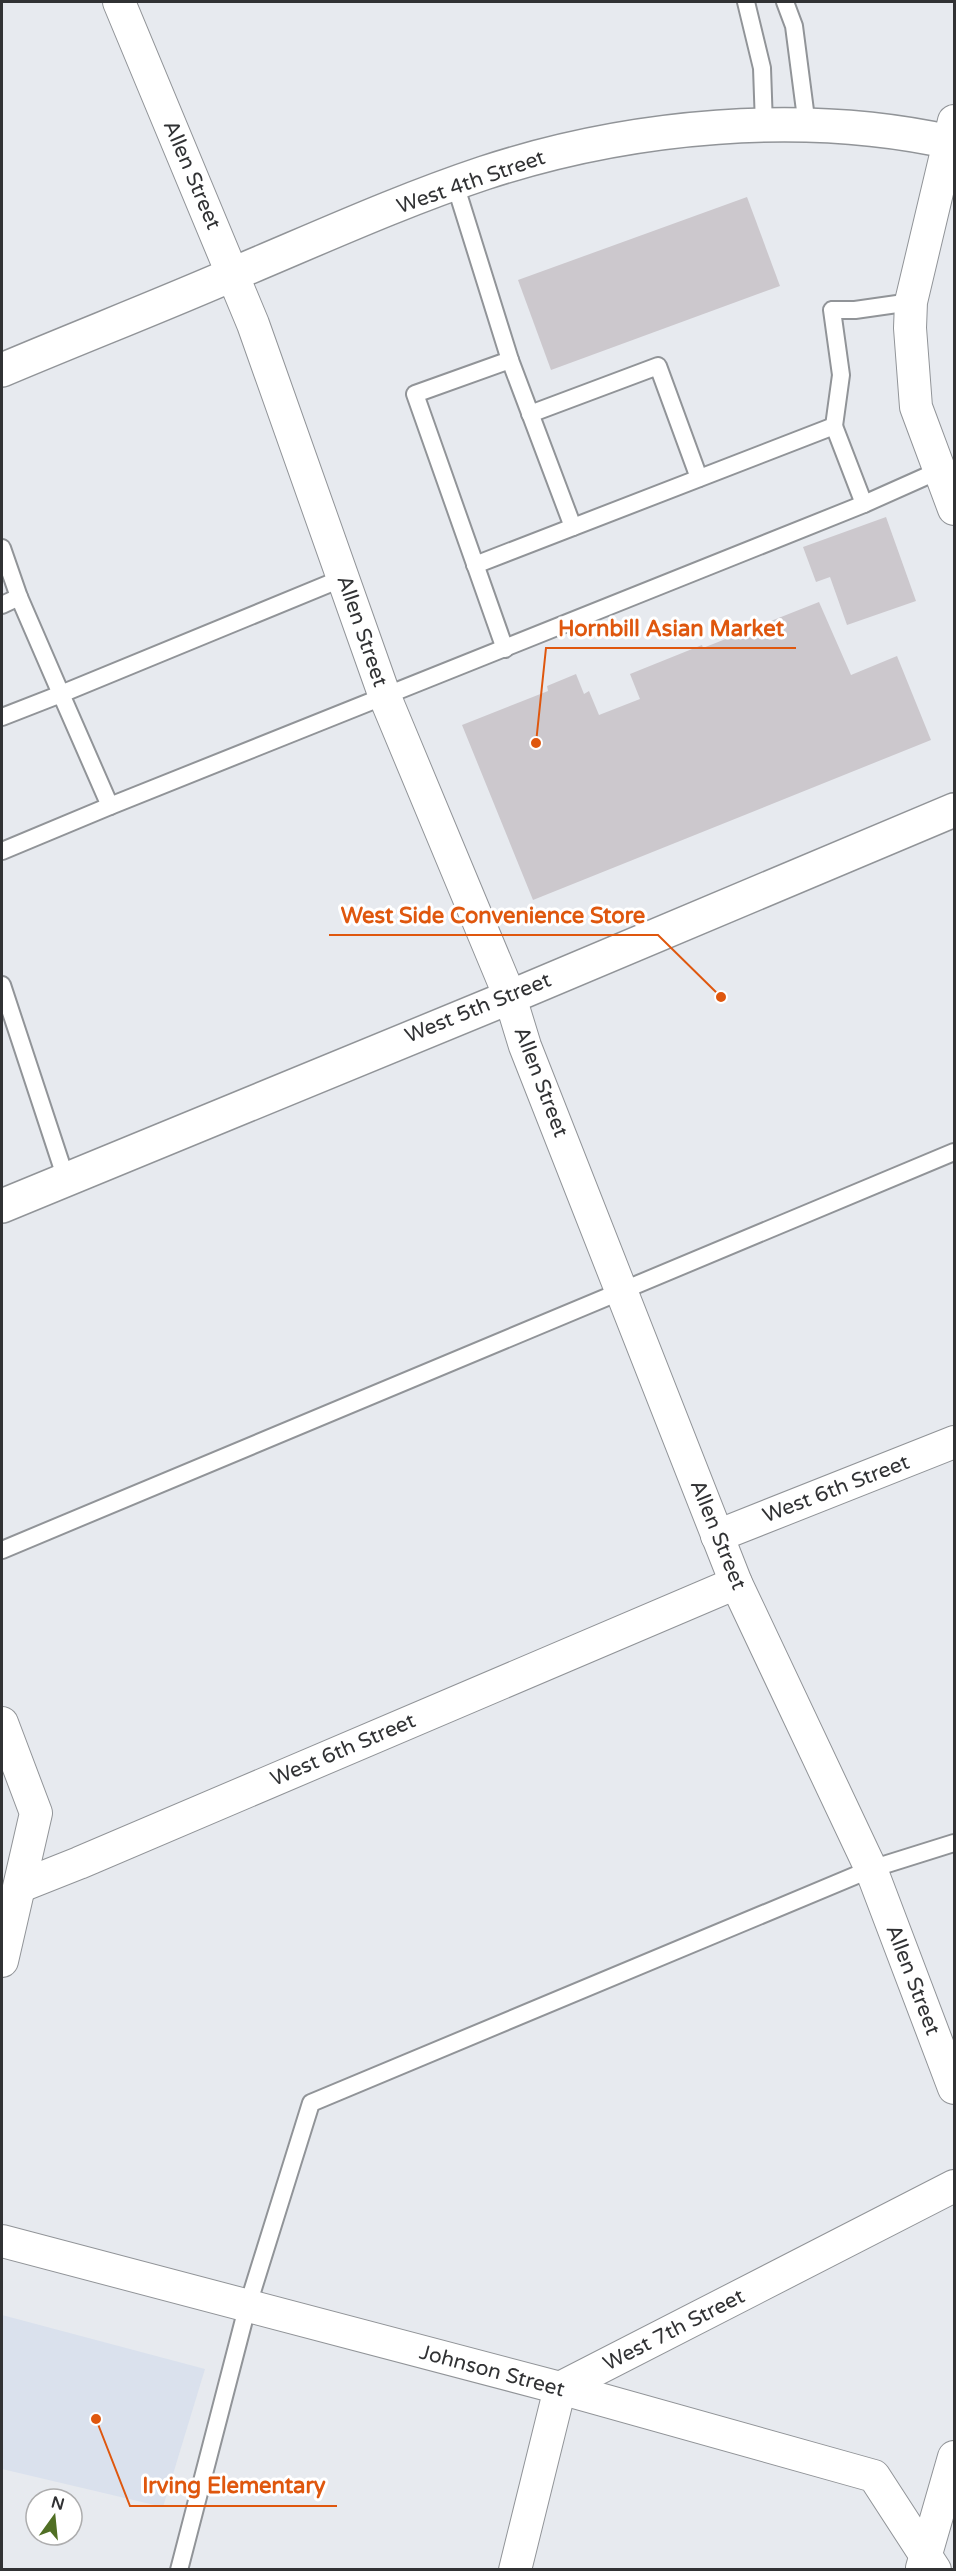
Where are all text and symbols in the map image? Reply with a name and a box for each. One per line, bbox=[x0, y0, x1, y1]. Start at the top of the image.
street label: Allen Street bbox=[158, 117, 226, 233]
street label: West 4th Street bbox=[394, 145, 548, 219]
street label: Allen Street bbox=[331, 572, 393, 690]
callout: Hornbill Asian Market bbox=[546, 608, 796, 648]
text: Hornbill Asian Market bbox=[558, 616, 785, 642]
callout: West Side Convenience Store bbox=[329, 895, 658, 935]
text: West Side Convenience Store bbox=[341, 903, 645, 929]
street label: West 5th Street bbox=[401, 967, 555, 1049]
street label: Allen Street bbox=[509, 1023, 573, 1141]
street label: West 6th Street bbox=[759, 1450, 913, 1528]
street label: Allen Street bbox=[685, 1476, 751, 1594]
street label: West 6th Street bbox=[267, 1708, 419, 1792]
street label: Allen Street bbox=[881, 1921, 945, 2039]
street label: West 7th Street bbox=[599, 2284, 749, 2376]
street label: Johnson Street bbox=[417, 2340, 567, 2402]
callout: Irving Elementary bbox=[130, 2466, 337, 2506]
text: Irving Elementary bbox=[142, 2473, 326, 2499]
north arrow bbox=[24, 2487, 84, 2547]
text: N bbox=[49, 2492, 66, 2515]

